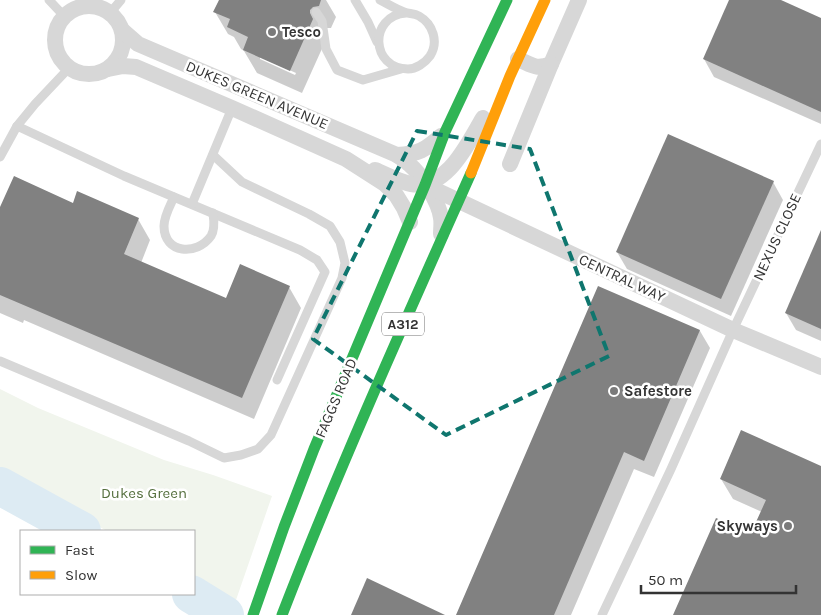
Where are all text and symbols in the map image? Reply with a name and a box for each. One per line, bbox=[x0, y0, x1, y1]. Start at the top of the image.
place label: Tesco bbox=[282, 23, 321, 41]
marker: Tesco bbox=[266, 26, 278, 38]
street label: DUKES GREEN AVENUE bbox=[183, 57, 331, 133]
street label: NEXUS CLOSE bbox=[749, 191, 805, 283]
street label: CENTRAL WAY bbox=[576, 250, 669, 306]
road number: A312 bbox=[382, 312, 424, 336]
street label: FAGGS ROAD bbox=[311, 355, 361, 441]
place label: Safestore bbox=[624, 382, 692, 400]
marker: Safestore bbox=[608, 385, 620, 397]
park label: Dukes Green bbox=[101, 484, 187, 502]
place label: Skyways bbox=[717, 517, 778, 535]
marker: Skyways bbox=[782, 520, 794, 532]
legend bbox=[20, 530, 195, 595]
text: Fast bbox=[65, 541, 95, 559]
scale bar bbox=[641, 562, 796, 594]
text: Slow bbox=[65, 566, 97, 584]
text: 50 m bbox=[648, 571, 683, 589]

